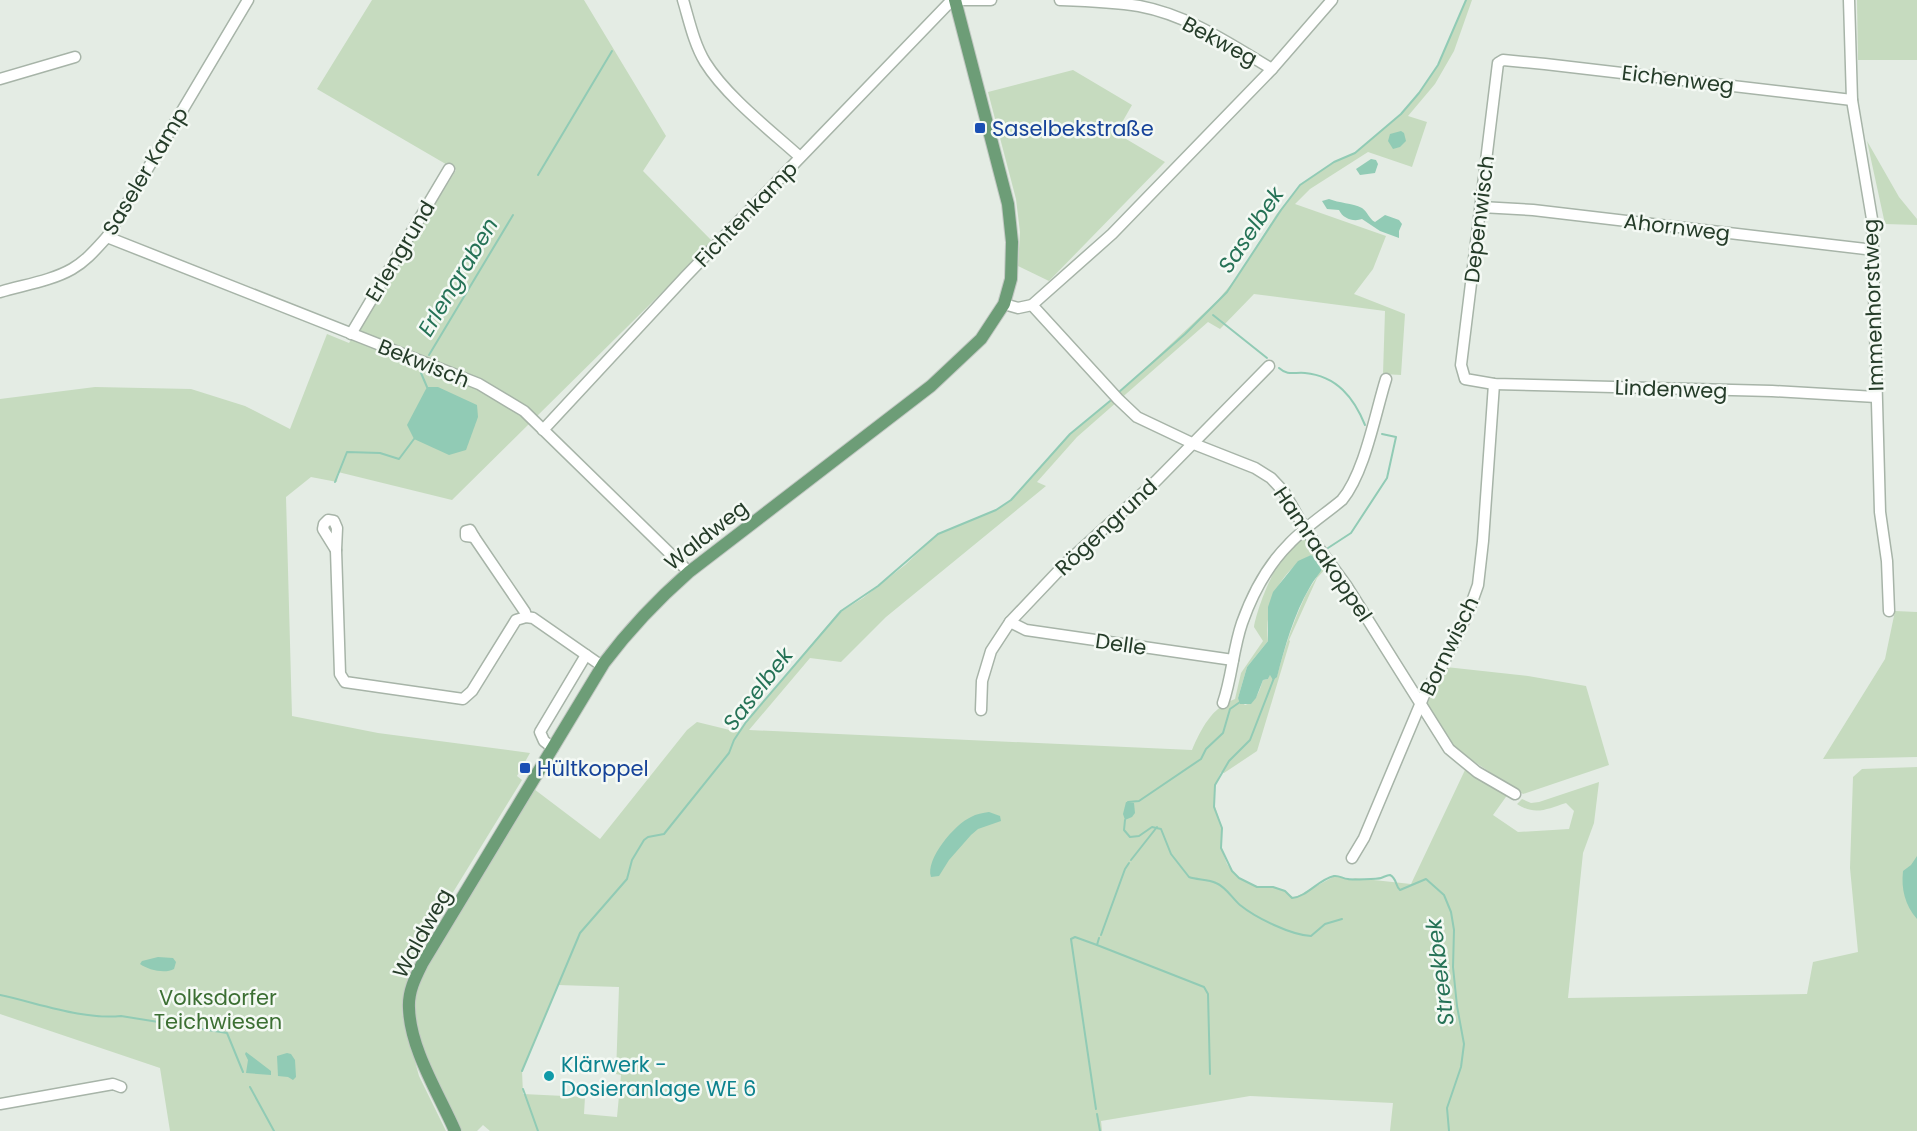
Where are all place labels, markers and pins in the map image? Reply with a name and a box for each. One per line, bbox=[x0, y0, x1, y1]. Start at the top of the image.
place label: Saselbekstraße bbox=[992, 114, 1154, 143]
marker: Saselbekstraße bbox=[973, 121, 987, 135]
place label: Hültkoppel bbox=[537, 754, 649, 783]
marker: Hültkoppel bbox=[518, 761, 532, 775]
place label: Klärwerk - Dosieranlage WE 6 bbox=[561, 1050, 756, 1103]
marker: Klärwerk - Dosieranlage WE 6 bbox=[542, 1069, 556, 1083]

